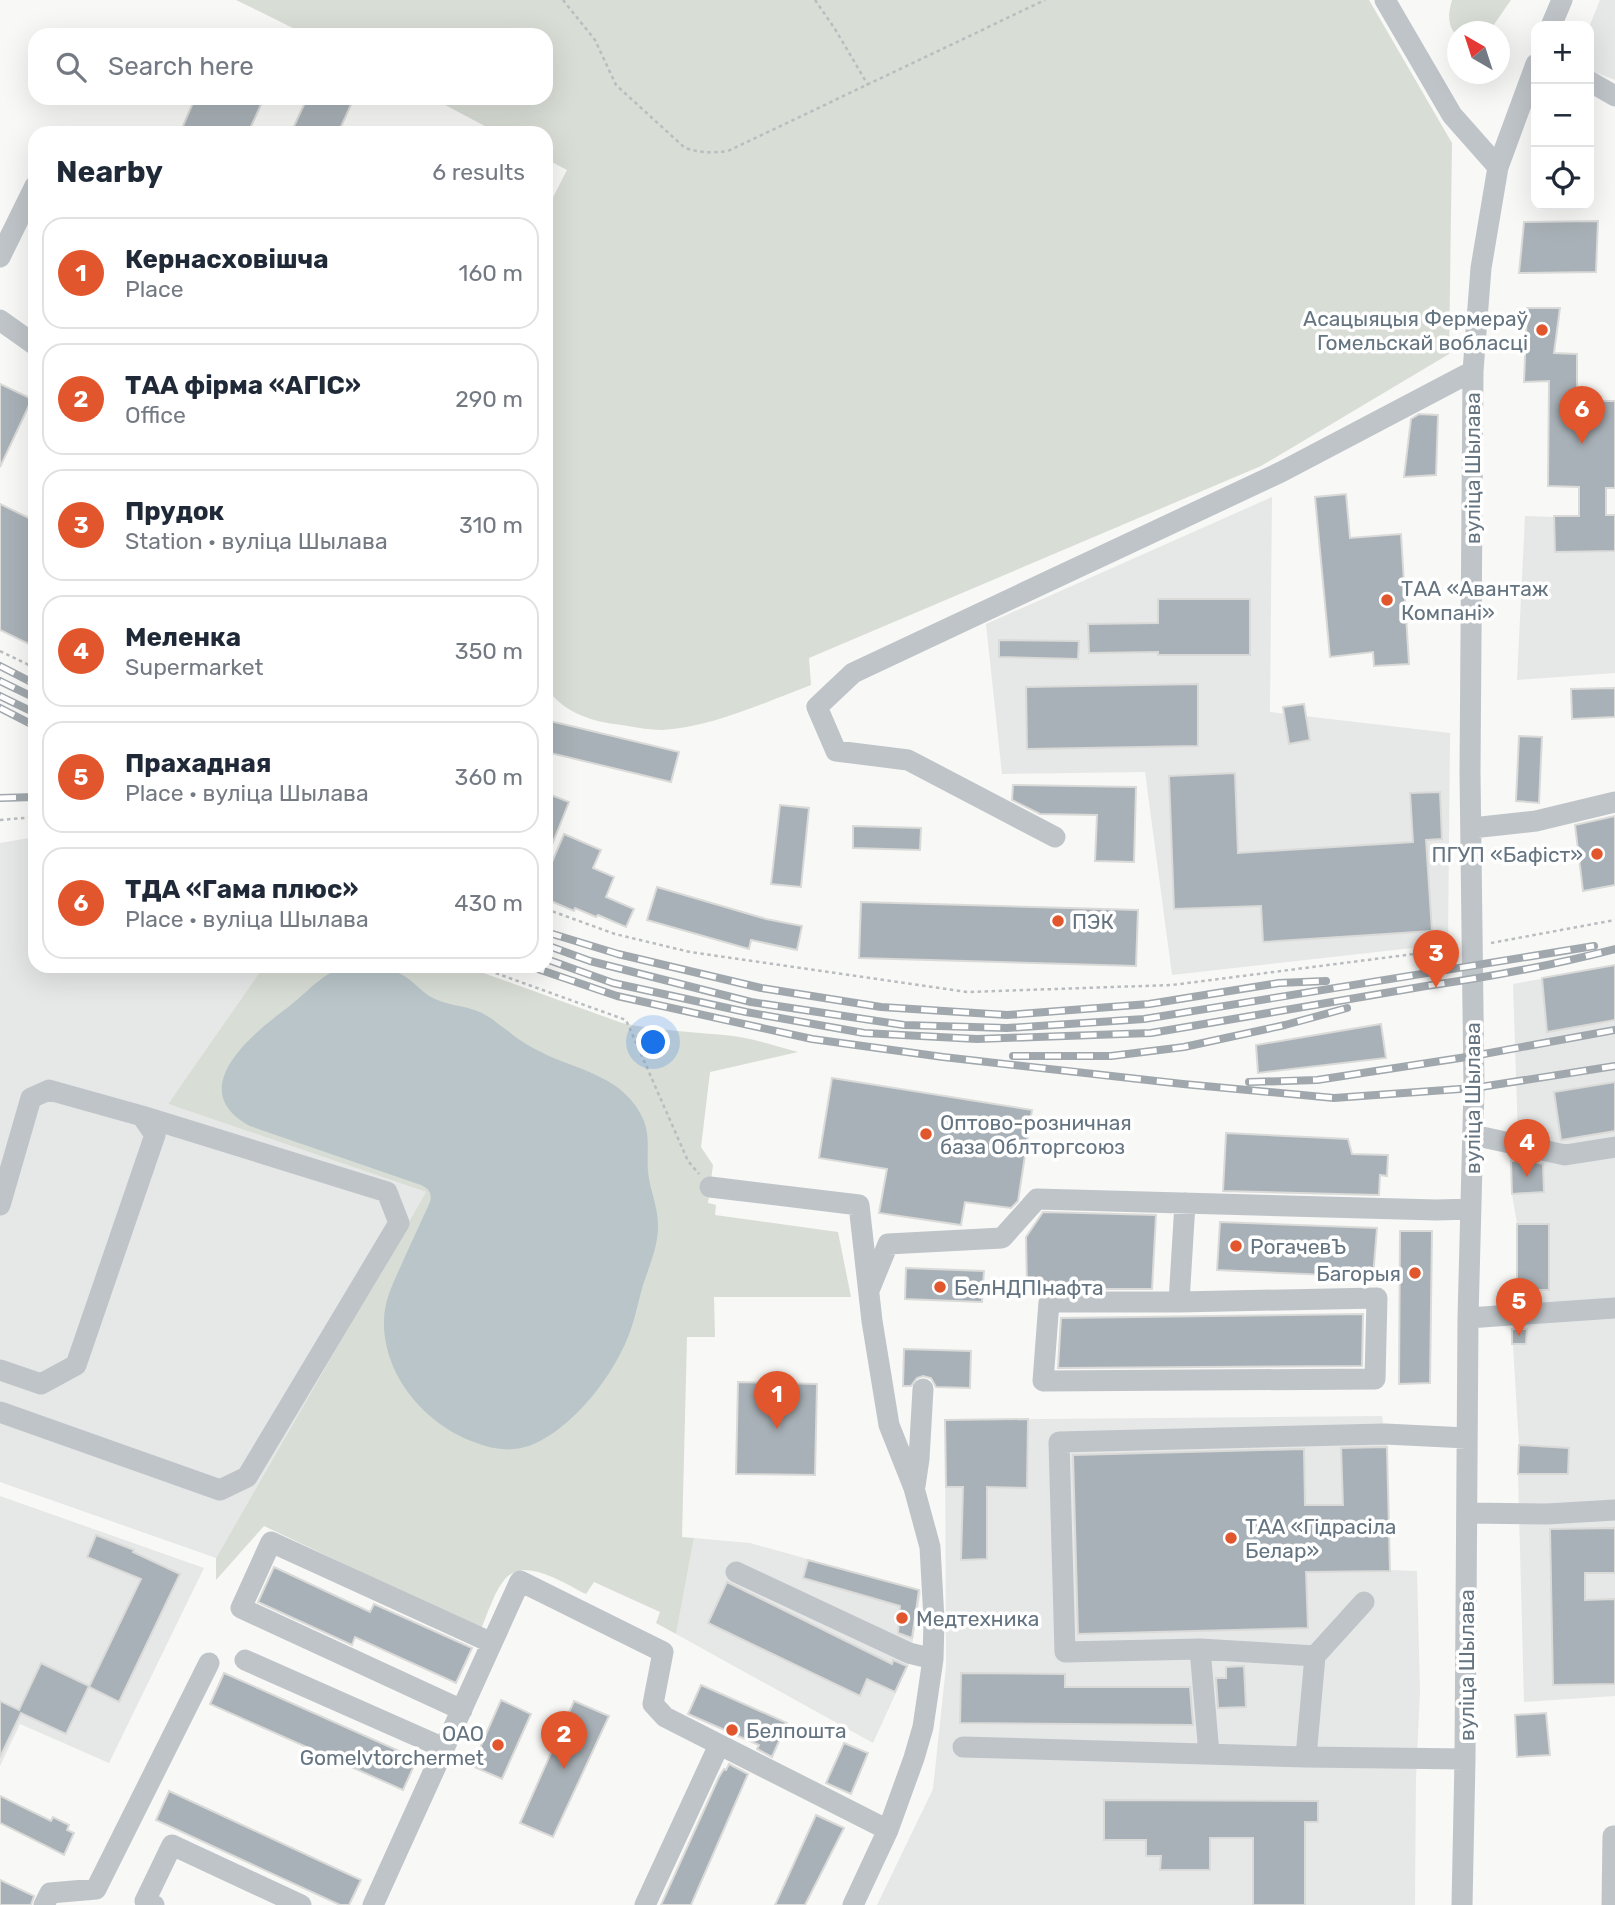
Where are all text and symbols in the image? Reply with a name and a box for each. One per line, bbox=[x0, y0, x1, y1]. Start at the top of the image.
north arrow bbox=[1447, 21, 1510, 84]
map controls bbox=[1531, 21, 1594, 210]
button: + bbox=[1531, 21, 1594, 84]
search box bbox=[28, 28, 553, 105]
icon: search bbox=[52, 48, 90, 86]
text: Search here bbox=[108, 51, 254, 82]
button: − bbox=[1531, 84, 1594, 147]
button: locate bbox=[1531, 147, 1594, 210]
text: Nearby bbox=[56, 154, 163, 190]
text: 6 results bbox=[432, 158, 525, 186]
text: Кернасховішча bbox=[125, 244, 329, 275]
text: 1 bbox=[75, 259, 87, 287]
text: 160 m bbox=[459, 259, 523, 287]
text: Place bbox=[125, 275, 184, 303]
place label: Асацыяцыя Фермераў Гомельскай вобласці bbox=[1303, 306, 1528, 355]
marker: Асацыяцыя Фермераў Гомельскай вобласці bbox=[1534, 322, 1550, 338]
text: ТАА фірма «АГІС» bbox=[125, 370, 361, 401]
text: 2 bbox=[74, 385, 88, 413]
text: 290 m bbox=[455, 385, 523, 413]
pin: 6 bbox=[1559, 386, 1605, 444]
street label: вуліца Шылава bbox=[1460, 392, 1485, 544]
text: Office bbox=[125, 401, 186, 429]
text: Прудок bbox=[125, 496, 224, 527]
text: 3 bbox=[73, 511, 89, 539]
text: 310 m bbox=[459, 511, 523, 539]
text: Station · вуліца Шылава bbox=[125, 527, 388, 555]
place label: ТАА «Авантаж Компані» bbox=[1401, 576, 1549, 625]
marker: ТАА «Авантаж Компані» bbox=[1379, 592, 1395, 608]
text: Меленка bbox=[125, 622, 241, 653]
text: 4 bbox=[73, 637, 89, 665]
text: 350 m bbox=[455, 637, 523, 665]
text: Supermarket bbox=[125, 653, 263, 681]
text: Прахадная bbox=[125, 748, 271, 779]
text: 5 bbox=[74, 763, 88, 791]
text: 360 m bbox=[455, 763, 523, 791]
text: Place · вуліца Шылава bbox=[125, 779, 369, 807]
place label: ПГУП «Бафіст» bbox=[1431, 842, 1583, 867]
marker: ПГУП «Бафіст» bbox=[1589, 846, 1605, 862]
text: ТДА «Гама плюс» bbox=[125, 874, 359, 905]
text: 6 bbox=[74, 889, 88, 917]
text: 430 m bbox=[454, 889, 523, 917]
text: Place · вуліца Шылава bbox=[125, 905, 369, 933]
place label: ПЭК bbox=[1072, 909, 1114, 934]
marker: ПЭК bbox=[1050, 913, 1066, 929]
pin: 3 bbox=[1413, 930, 1459, 988]
street label: вуліца Шылава bbox=[1460, 1022, 1485, 1174]
your location bbox=[636, 1025, 670, 1059]
place label: Оптово-розничная база Облторгсоюз bbox=[940, 1110, 1132, 1159]
pin: 4 bbox=[1504, 1119, 1550, 1177]
marker: Оптово-розничная база Облторгсоюз bbox=[918, 1126, 934, 1142]
place label: РогачевЪ bbox=[1250, 1234, 1346, 1259]
marker: РогачевЪ bbox=[1228, 1238, 1244, 1254]
place label: Багорыя bbox=[1316, 1261, 1401, 1286]
marker: Багорыя bbox=[1407, 1265, 1423, 1281]
place label: БелНДПІнафта bbox=[954, 1275, 1104, 1300]
pin: 5 bbox=[1496, 1278, 1542, 1336]
marker: БелНДПІнафта bbox=[932, 1279, 948, 1295]
pin: 1 bbox=[754, 1371, 800, 1429]
place label: ТАА «Гідрасіла Белар» bbox=[1245, 1514, 1396, 1563]
marker: ТАА «Гідрасіла Белар» bbox=[1223, 1530, 1239, 1546]
street label: вуліца Шылава bbox=[1454, 1589, 1479, 1741]
place label: Медтехника bbox=[916, 1606, 1039, 1631]
marker: Медтехника bbox=[894, 1610, 910, 1626]
pin: 2 bbox=[541, 1711, 587, 1769]
place label: Белпошта bbox=[746, 1718, 847, 1743]
place label: OAO Gomelvtorchermet bbox=[300, 1721, 484, 1770]
marker: Белпошта bbox=[724, 1722, 740, 1738]
marker: OAO Gomelvtorchermet bbox=[490, 1737, 506, 1753]

